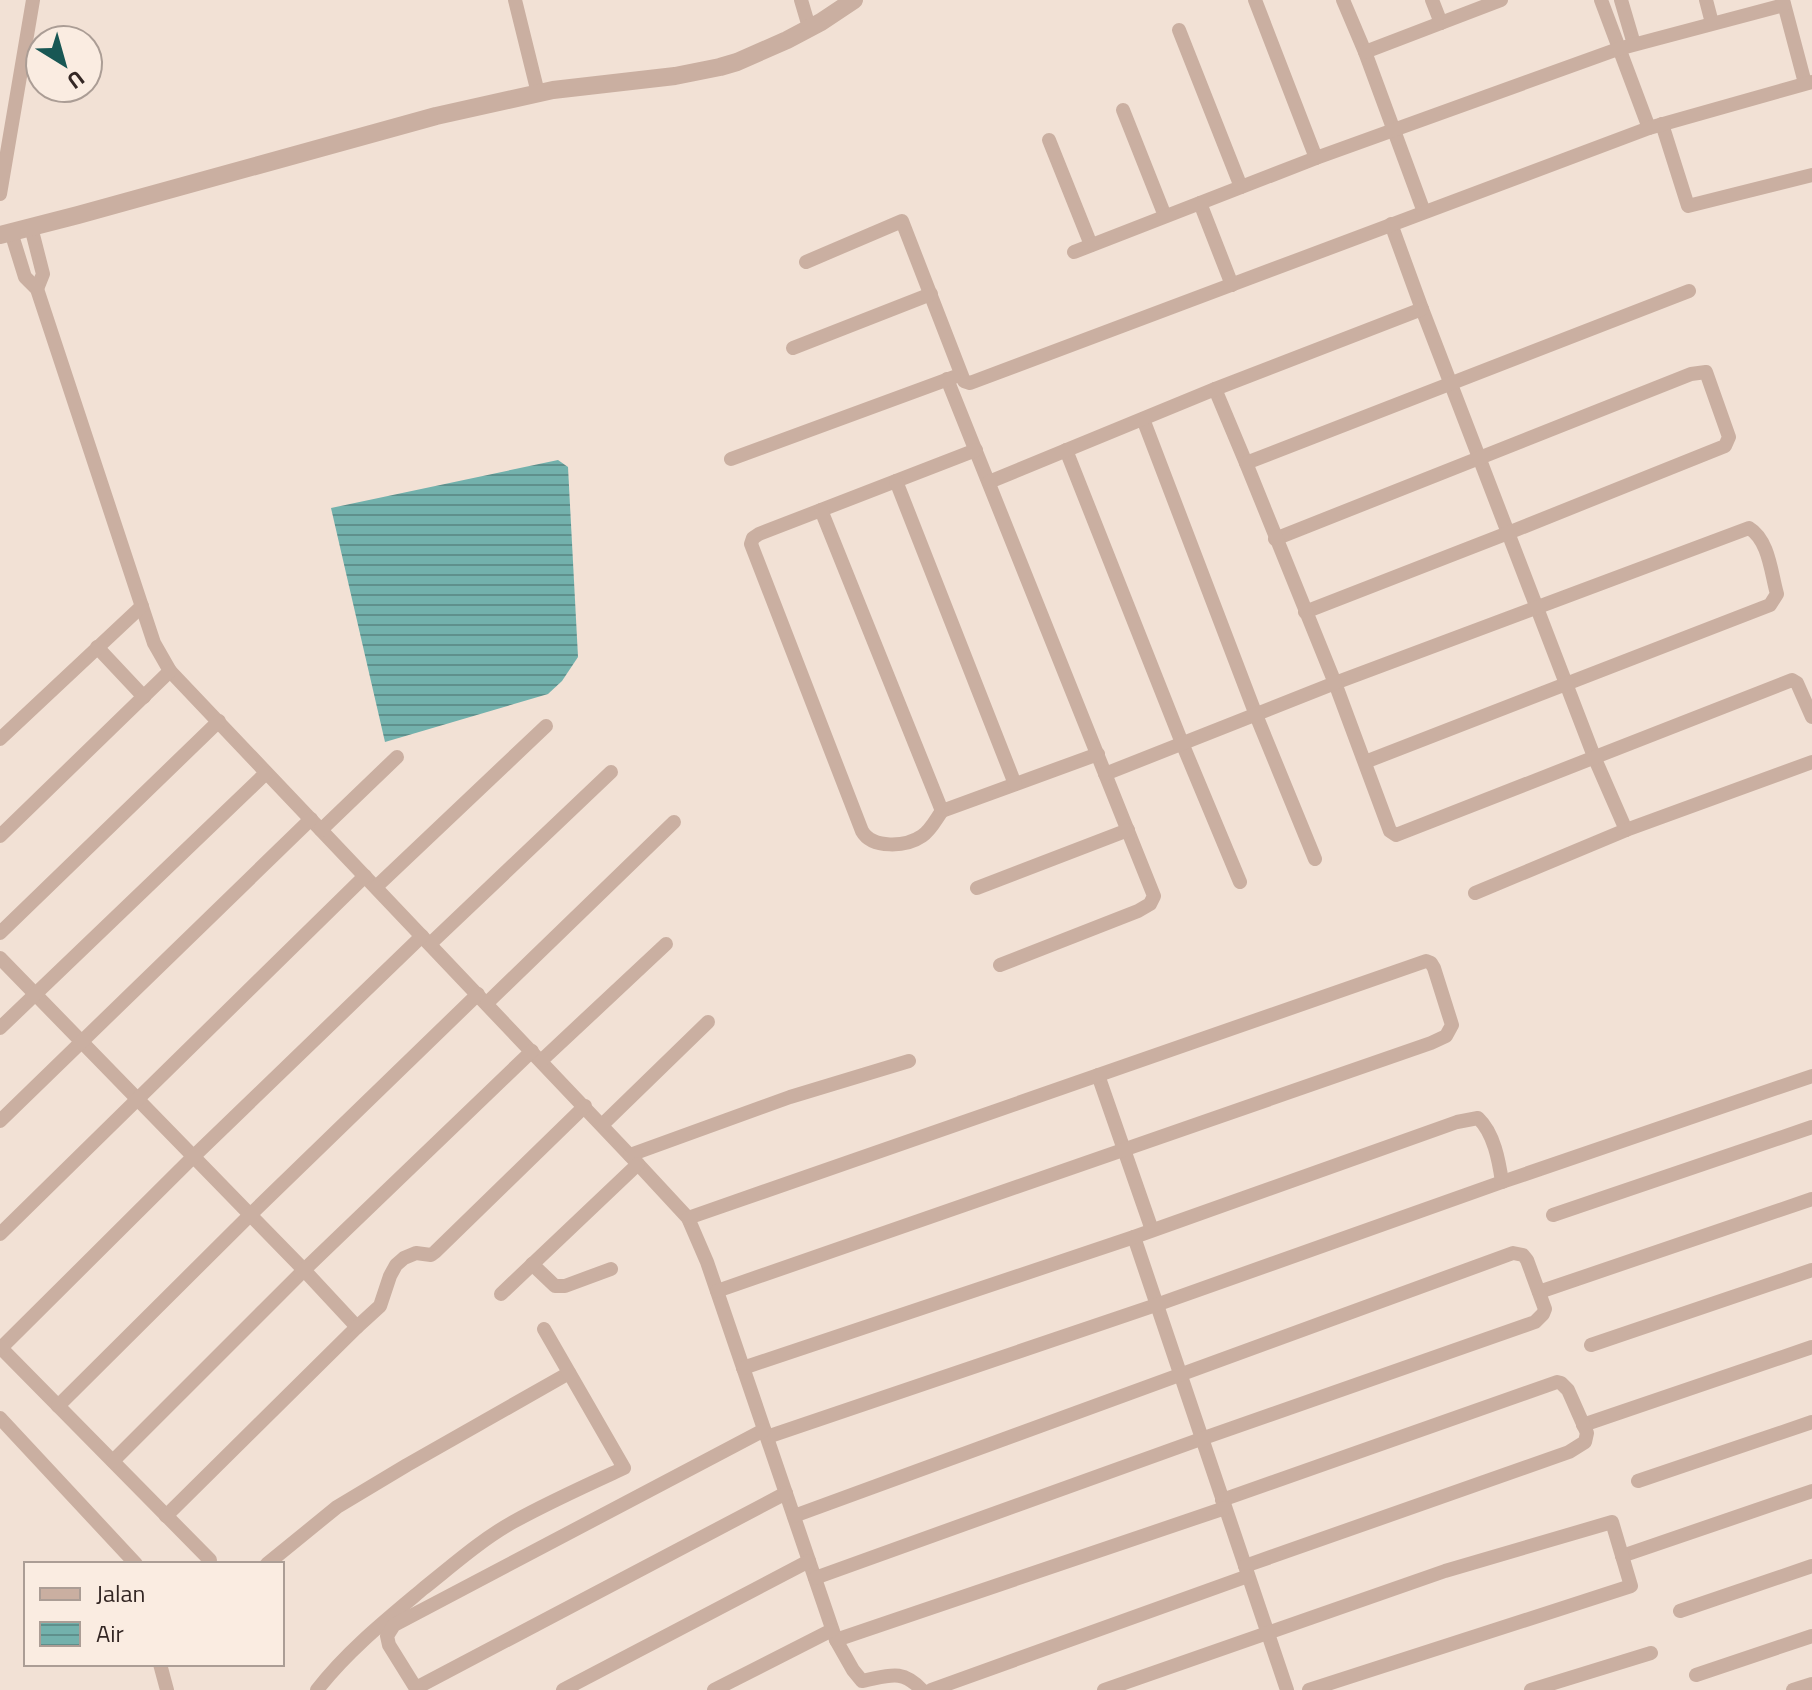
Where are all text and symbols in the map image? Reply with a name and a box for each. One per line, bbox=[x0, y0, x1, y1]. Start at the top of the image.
north arrow bbox=[24, 24, 104, 104]
text: U bbox=[60, 62, 92, 98]
legend bbox=[24, 1562, 284, 1666]
text: Jalan bbox=[96, 1575, 145, 1611]
text: Air bbox=[96, 1615, 124, 1651]

